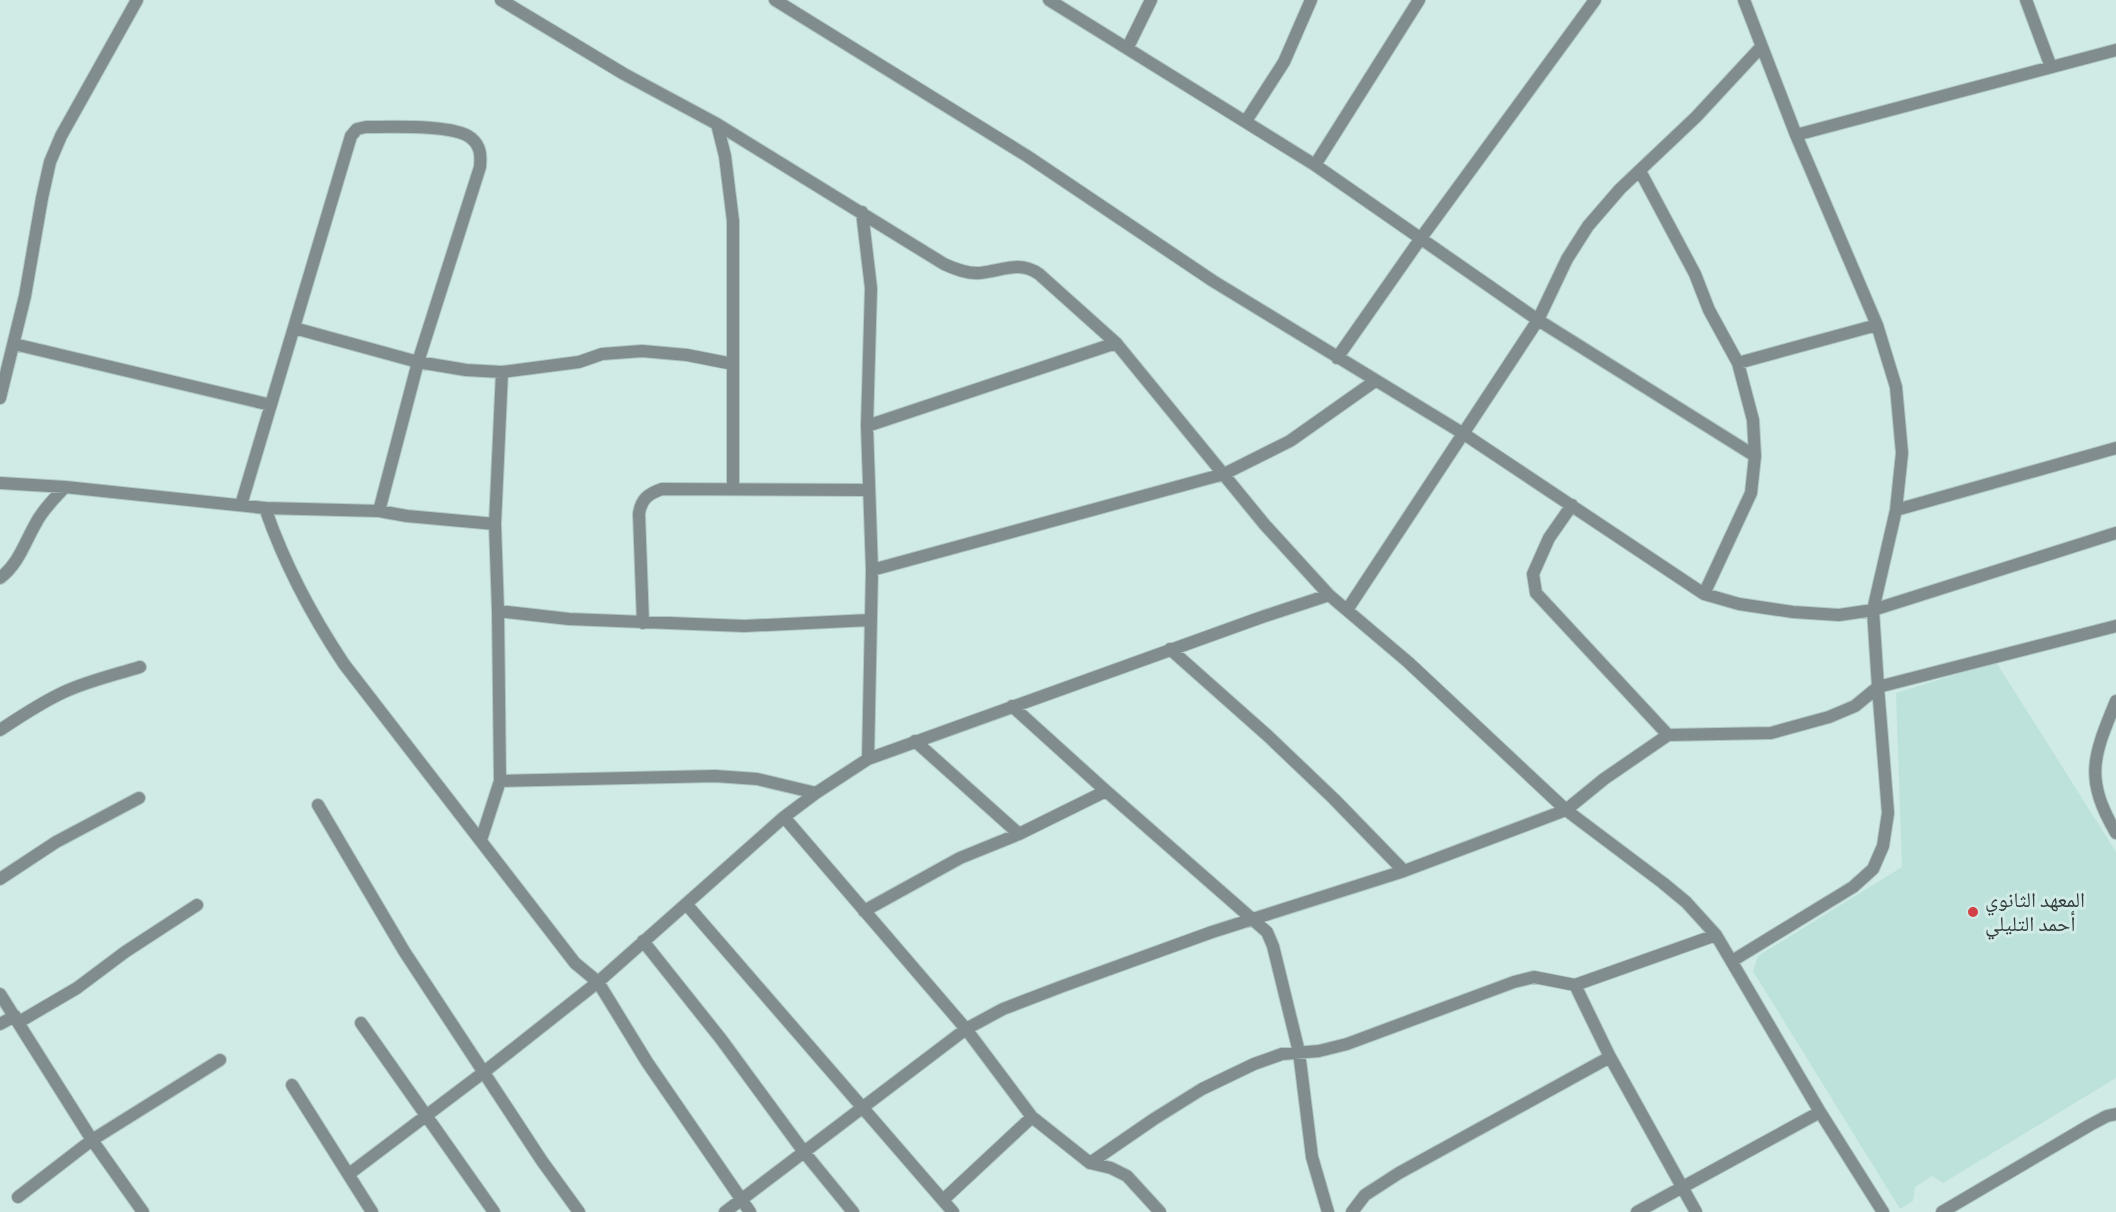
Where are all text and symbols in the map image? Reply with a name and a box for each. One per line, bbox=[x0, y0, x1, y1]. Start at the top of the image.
place label: المعهد الثانوي أحمد التليلي bbox=[1985, 887, 2085, 940]
marker: المعهد الثانوي أحمد التليلي bbox=[1966, 905, 1980, 919]

